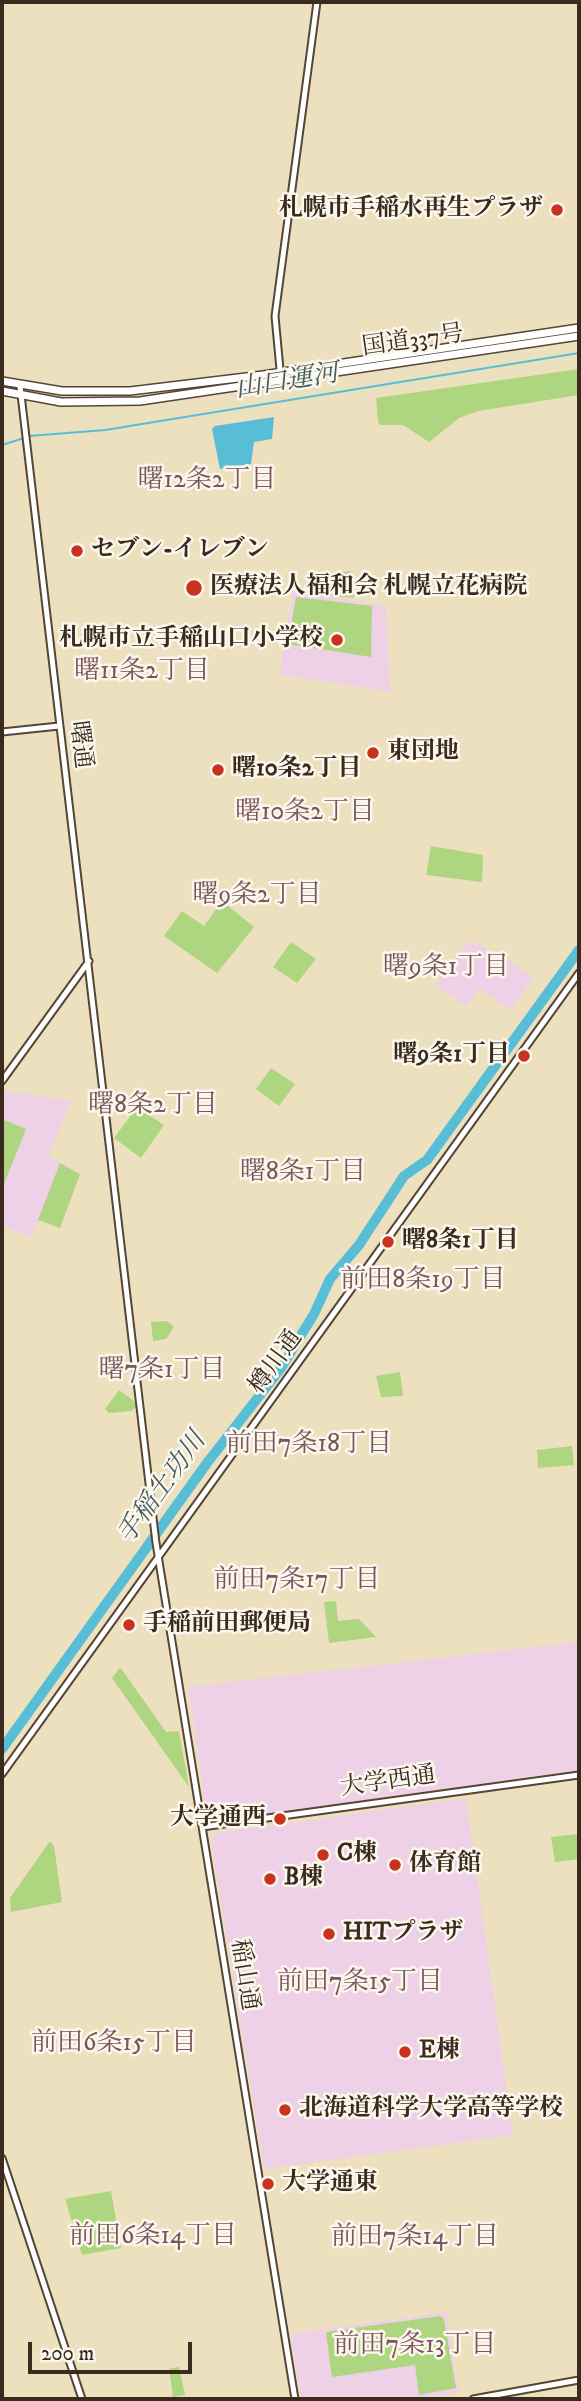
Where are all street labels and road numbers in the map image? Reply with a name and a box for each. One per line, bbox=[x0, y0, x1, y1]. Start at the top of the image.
street label: 国道337号 bbox=[360, 321, 466, 363]
street label: 曙通 bbox=[62, 719, 96, 771]
street label: 樽川通 bbox=[244, 1325, 310, 1401]
street label: 大学西通 bbox=[338, 1762, 438, 1804]
street label: 稲山通 bbox=[223, 1937, 263, 2013]

